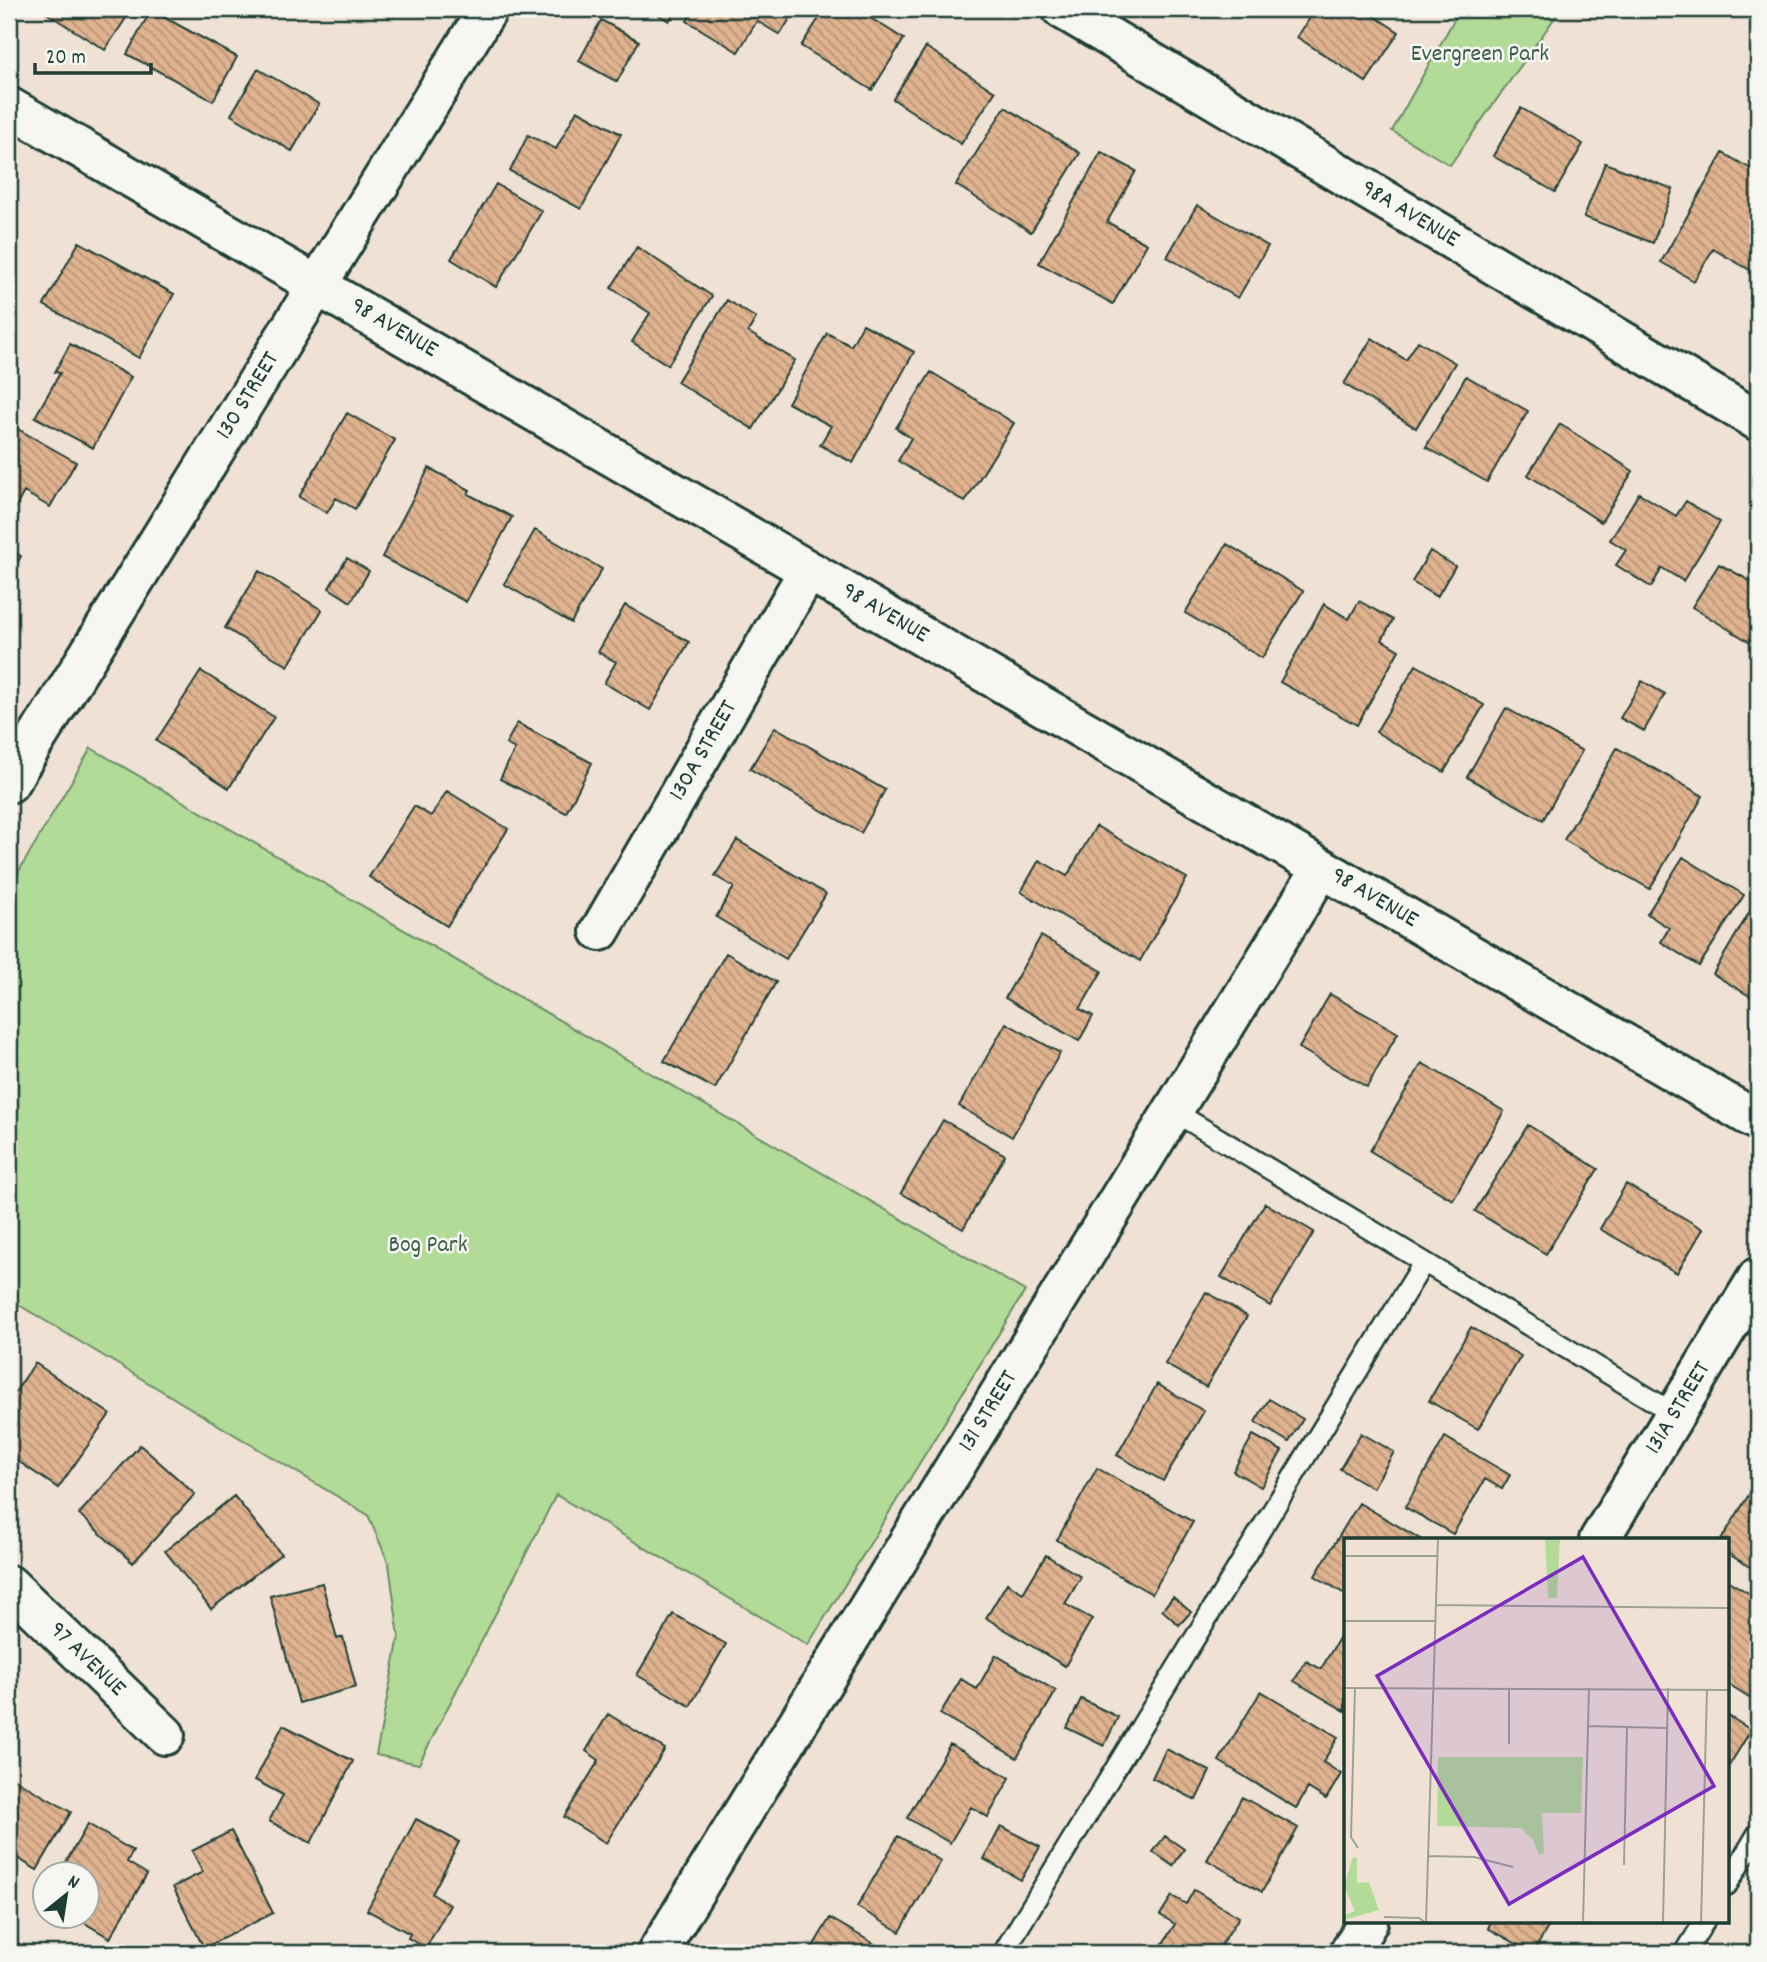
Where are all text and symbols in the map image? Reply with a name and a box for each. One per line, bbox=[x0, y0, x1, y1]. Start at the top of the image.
scale bar bbox=[35, 32, 150, 76]
park label: Evergreen Park bbox=[1411, 38, 1549, 72]
text: 20 m bbox=[46, 44, 86, 74]
street label: 98A AVENUE bbox=[1354, 172, 1465, 257]
street label: 98 AVENUE bbox=[344, 290, 444, 367]
street label: 130 STREET bbox=[208, 345, 289, 447]
street label: 98 AVENUE bbox=[835, 575, 935, 653]
street label: 130A STREET bbox=[662, 694, 747, 807]
street label: 98 AVENUE bbox=[1324, 860, 1424, 937]
park label: Bog Park bbox=[389, 1229, 467, 1263]
street label: 131A STREET bbox=[1637, 1355, 1720, 1461]
street label: 131 STREET bbox=[951, 1364, 1027, 1459]
inset map bbox=[1344, 1538, 1728, 1924]
street label: 97 AVENUE bbox=[41, 1614, 133, 1705]
north arrow bbox=[32, 1860, 102, 1930]
text: N bbox=[62, 1869, 84, 1897]

